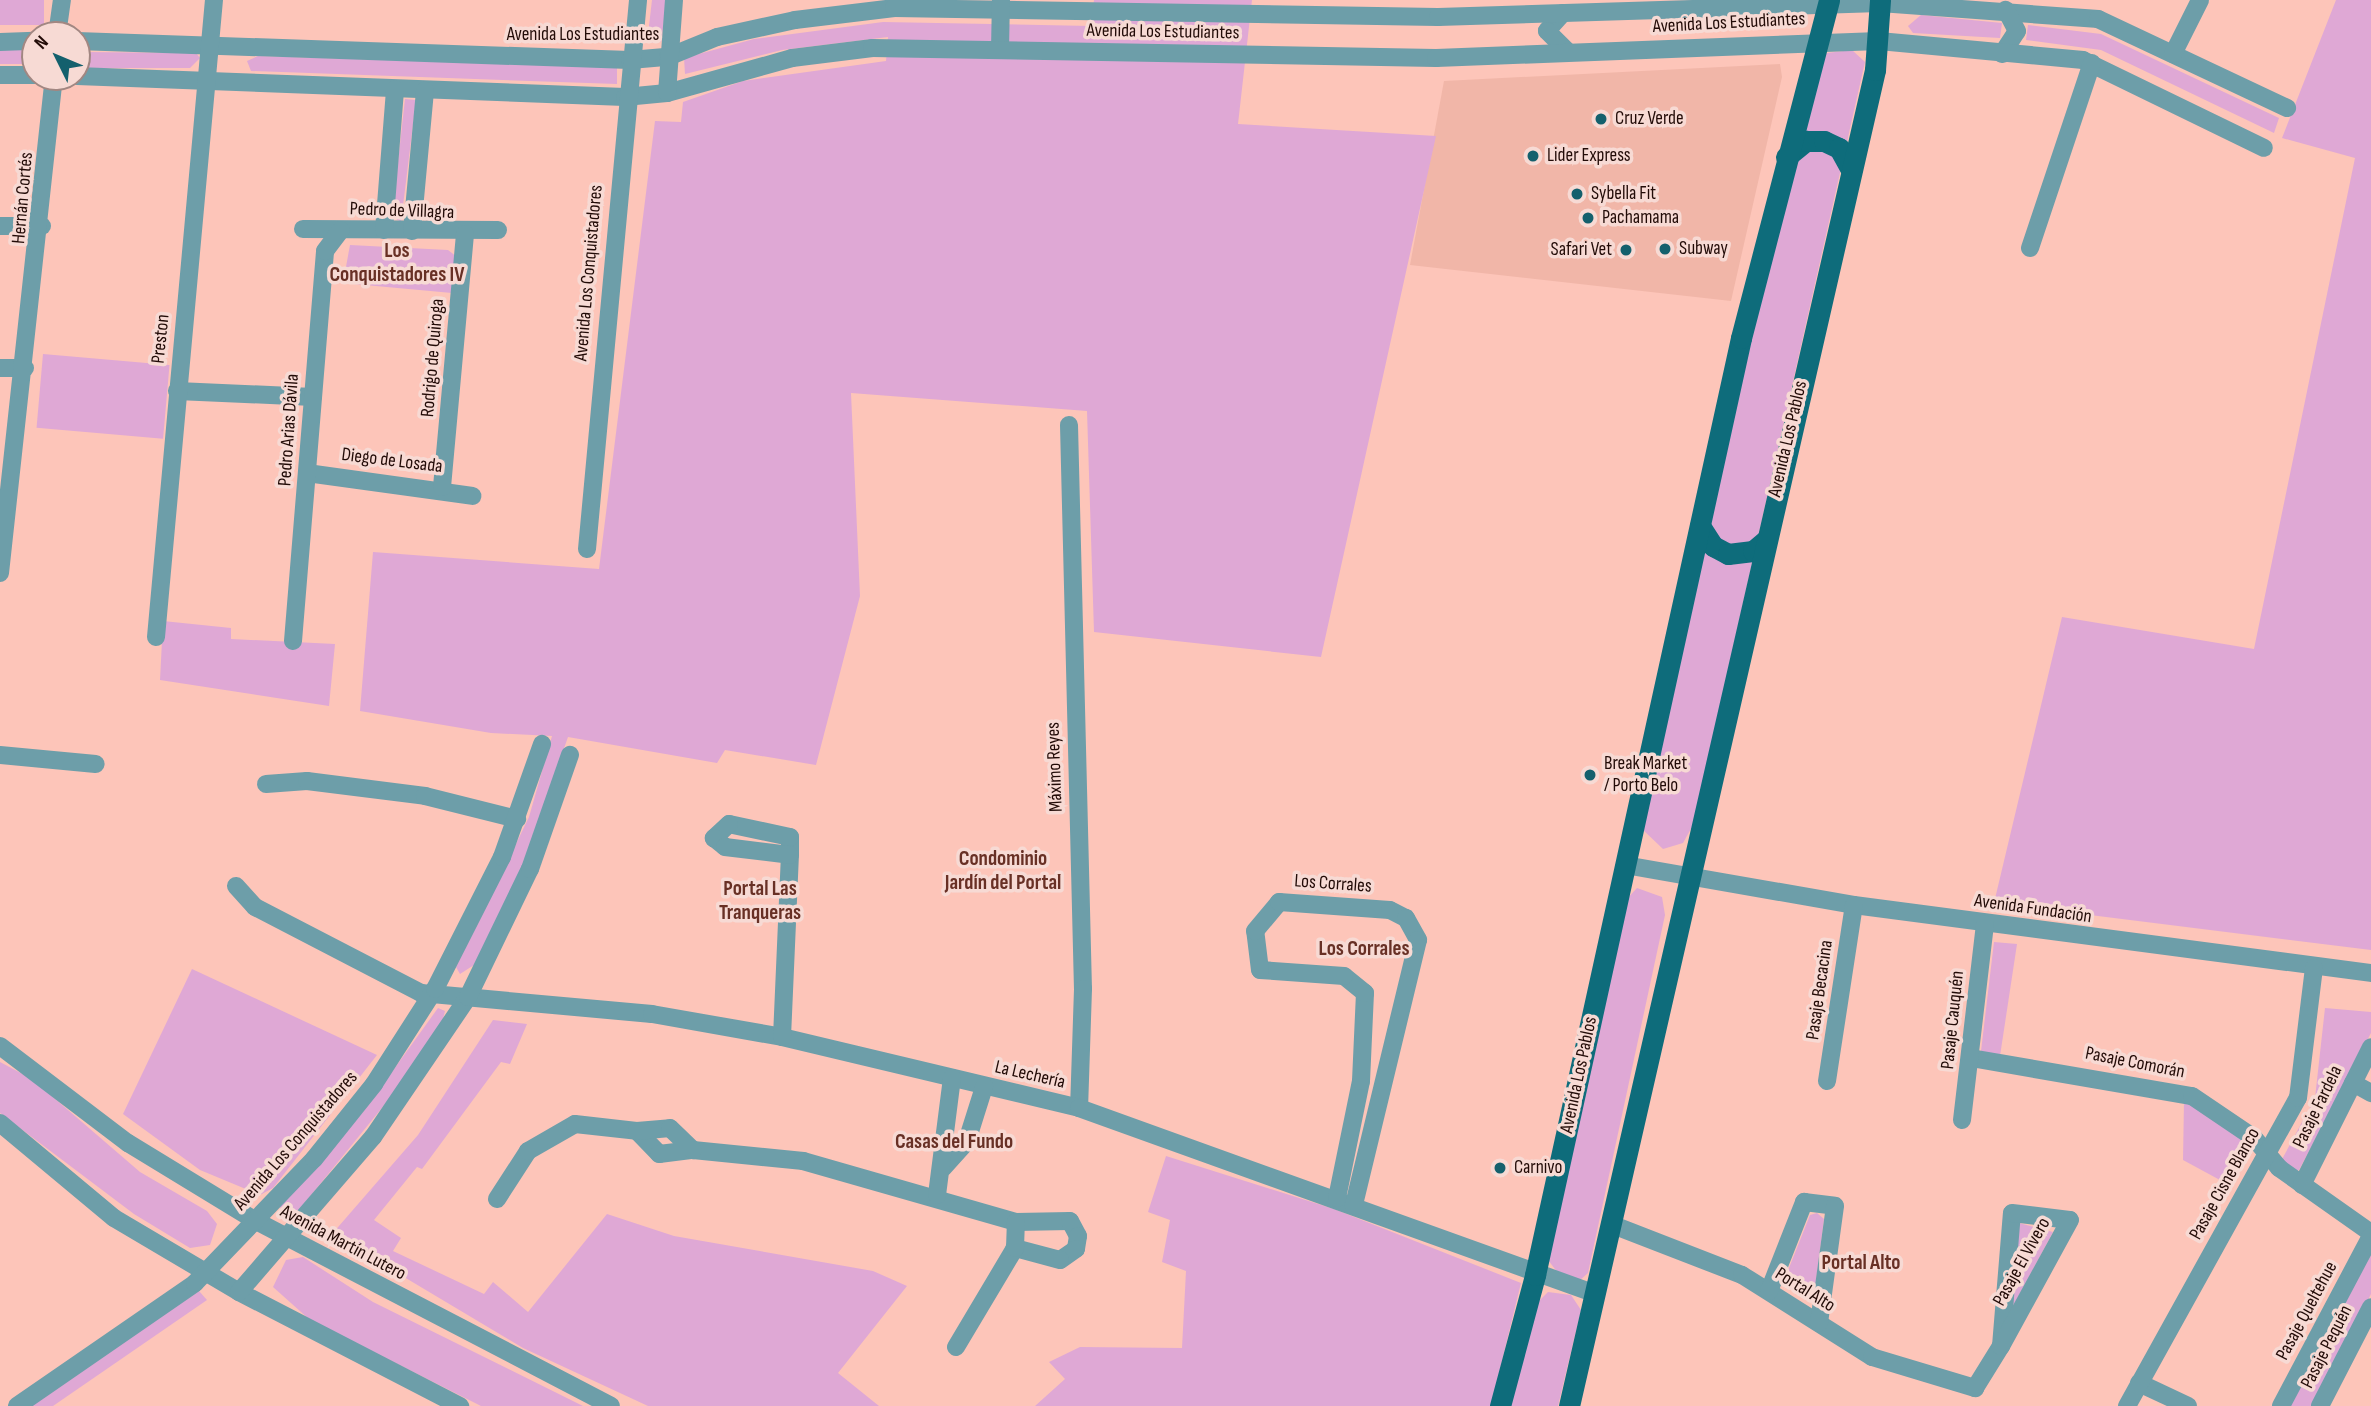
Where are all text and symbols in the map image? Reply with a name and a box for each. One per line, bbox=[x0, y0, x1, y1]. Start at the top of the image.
street label: Avenida Los Estudiantes bbox=[1652, 8, 1806, 38]
street label: Avenida Los Estudiantes bbox=[1086, 19, 1240, 45]
north arrow bbox=[21, 21, 91, 91]
street label: Avenida Los Estudiantes bbox=[507, 24, 659, 46]
text: N bbox=[30, 31, 54, 54]
place label: Cruz Verde bbox=[1615, 108, 1684, 130]
marker: Cruz Verde bbox=[1593, 111, 1609, 127]
place label: Lider Express bbox=[1547, 145, 1631, 167]
marker: Lider Express bbox=[1525, 148, 1541, 164]
street label: Hernán Cortés bbox=[8, 151, 38, 245]
place label: Sybella Fit bbox=[1591, 183, 1656, 205]
street label: Avenida Los Conquistadores bbox=[570, 184, 608, 362]
marker: Sybella Fit bbox=[1569, 186, 1585, 202]
street label: Pedro de Villagra bbox=[349, 198, 455, 224]
place label: Pachamama bbox=[1602, 207, 1679, 229]
marker: Pachamama bbox=[1580, 210, 1596, 226]
district label: Los Conquistadores IV bbox=[329, 238, 465, 288]
place label: Subway bbox=[1679, 238, 1728, 260]
place label: Safari Vet bbox=[1551, 239, 1612, 261]
marker: Subway bbox=[1657, 241, 1673, 257]
marker: Safari Vet bbox=[1618, 242, 1634, 258]
street label: Rodrigo de Quiroga bbox=[416, 298, 450, 418]
street label: Preston bbox=[147, 313, 175, 365]
street label: Pedro Arias Dávila bbox=[274, 373, 304, 487]
street label: Avenida Los Pablos bbox=[1764, 379, 1812, 499]
street label: Diego de Losada bbox=[340, 443, 444, 479]
street label: Máximo Reyes bbox=[1042, 722, 1068, 812]
place label: Break Market / Porto Belo bbox=[1604, 753, 1687, 797]
marker: Break Market / Porto Belo bbox=[1582, 767, 1598, 783]
district label: Condominio Jardín del Portal bbox=[945, 846, 1061, 896]
street label: Los Corrales bbox=[1294, 870, 1372, 898]
district label: Portal Las Tranqueras bbox=[719, 876, 801, 926]
street label: Avenida Fundación bbox=[1973, 889, 2093, 929]
district label: Los Corrales bbox=[1318, 936, 1410, 962]
street label: Pasaje Becacina bbox=[1802, 939, 1838, 1041]
street label: Pasaje Cauquén bbox=[1936, 970, 1970, 1070]
street label: Avenida Los Pablos bbox=[1556, 1015, 1602, 1135]
street label: Pasaje Comorán bbox=[2083, 1042, 2187, 1084]
street label: La Lechería bbox=[993, 1056, 1067, 1094]
street label: Pasaje Fardela bbox=[2288, 1062, 2348, 1152]
street label: Avenida Los Conquistadores bbox=[229, 1067, 363, 1215]
street label: Pasaje Cisne Blanco bbox=[2185, 1124, 2265, 1244]
district label: Casas del Fundo bbox=[895, 1129, 1013, 1155]
place label: Carnivo bbox=[1514, 1157, 1562, 1179]
marker: Carnivo bbox=[1492, 1160, 1508, 1176]
street label: Avenida Martín Lutero bbox=[276, 1200, 410, 1286]
street label: Pasaje El Vivero bbox=[1988, 1214, 2056, 1310]
district label: Portal Alto bbox=[1822, 1250, 1900, 1276]
street label: Pasaje Queltehue bbox=[2271, 1258, 2343, 1364]
street label: Portal Alto bbox=[1771, 1263, 1839, 1317]
street label: Pasaje Pequén bbox=[2296, 1302, 2358, 1392]

